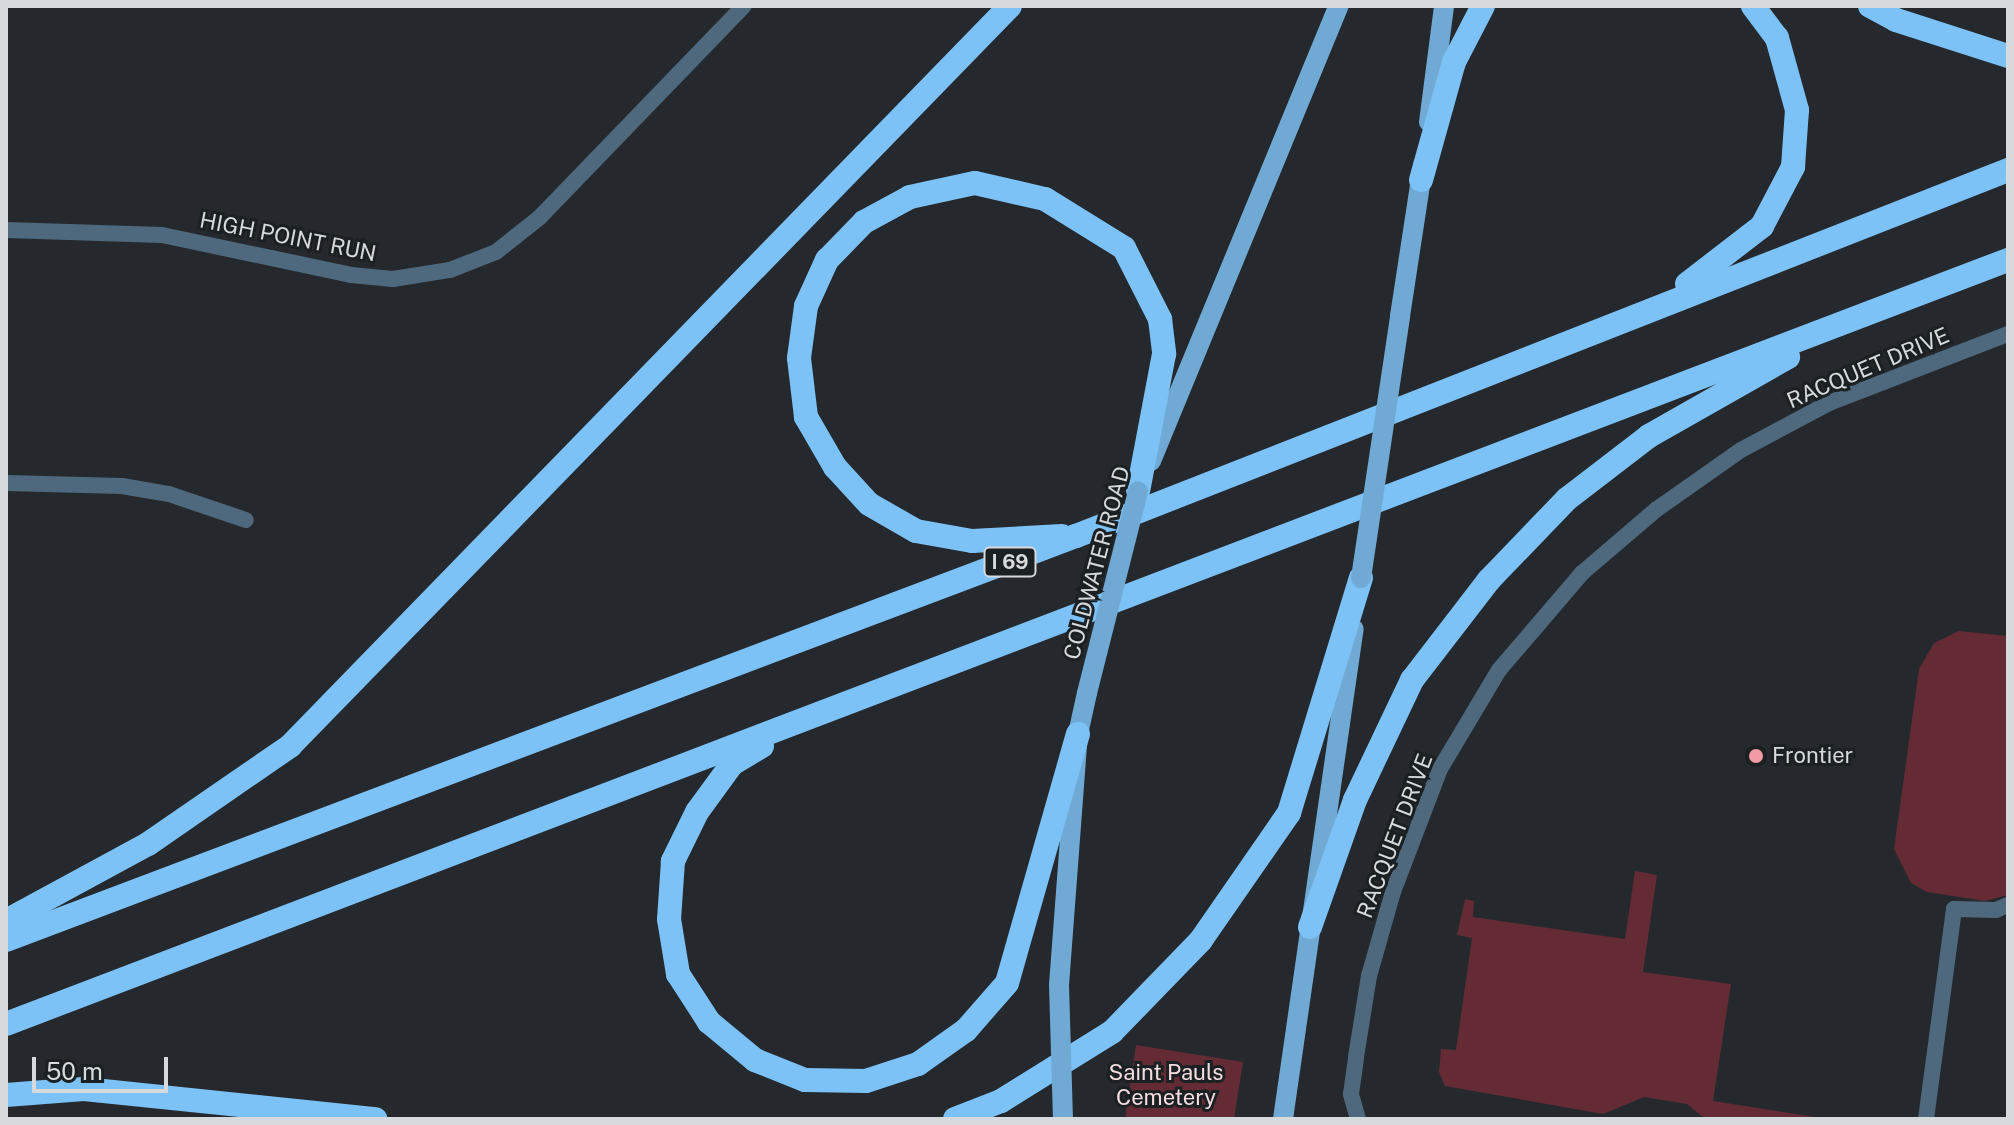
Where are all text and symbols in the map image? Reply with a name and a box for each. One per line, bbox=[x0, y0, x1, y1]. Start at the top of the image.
street label: HIGH POINT RUN bbox=[197, 207, 379, 267]
street label: RACQUET DRIVE bbox=[1783, 322, 1953, 414]
street label: COLDWATER ROAD bbox=[1059, 464, 1135, 662]
road number: I 69 bbox=[982, 546, 1038, 578]
place label: Frontier bbox=[1772, 743, 1853, 769]
marker: Frontier bbox=[1747, 747, 1765, 765]
street label: RACQUET DRIVE bbox=[1352, 750, 1438, 922]
scale bar bbox=[36, 1041, 172, 1091]
text: 50 m bbox=[46, 1057, 103, 1085]
park label: Saint Pauls Cemetery bbox=[1109, 1059, 1223, 1110]

